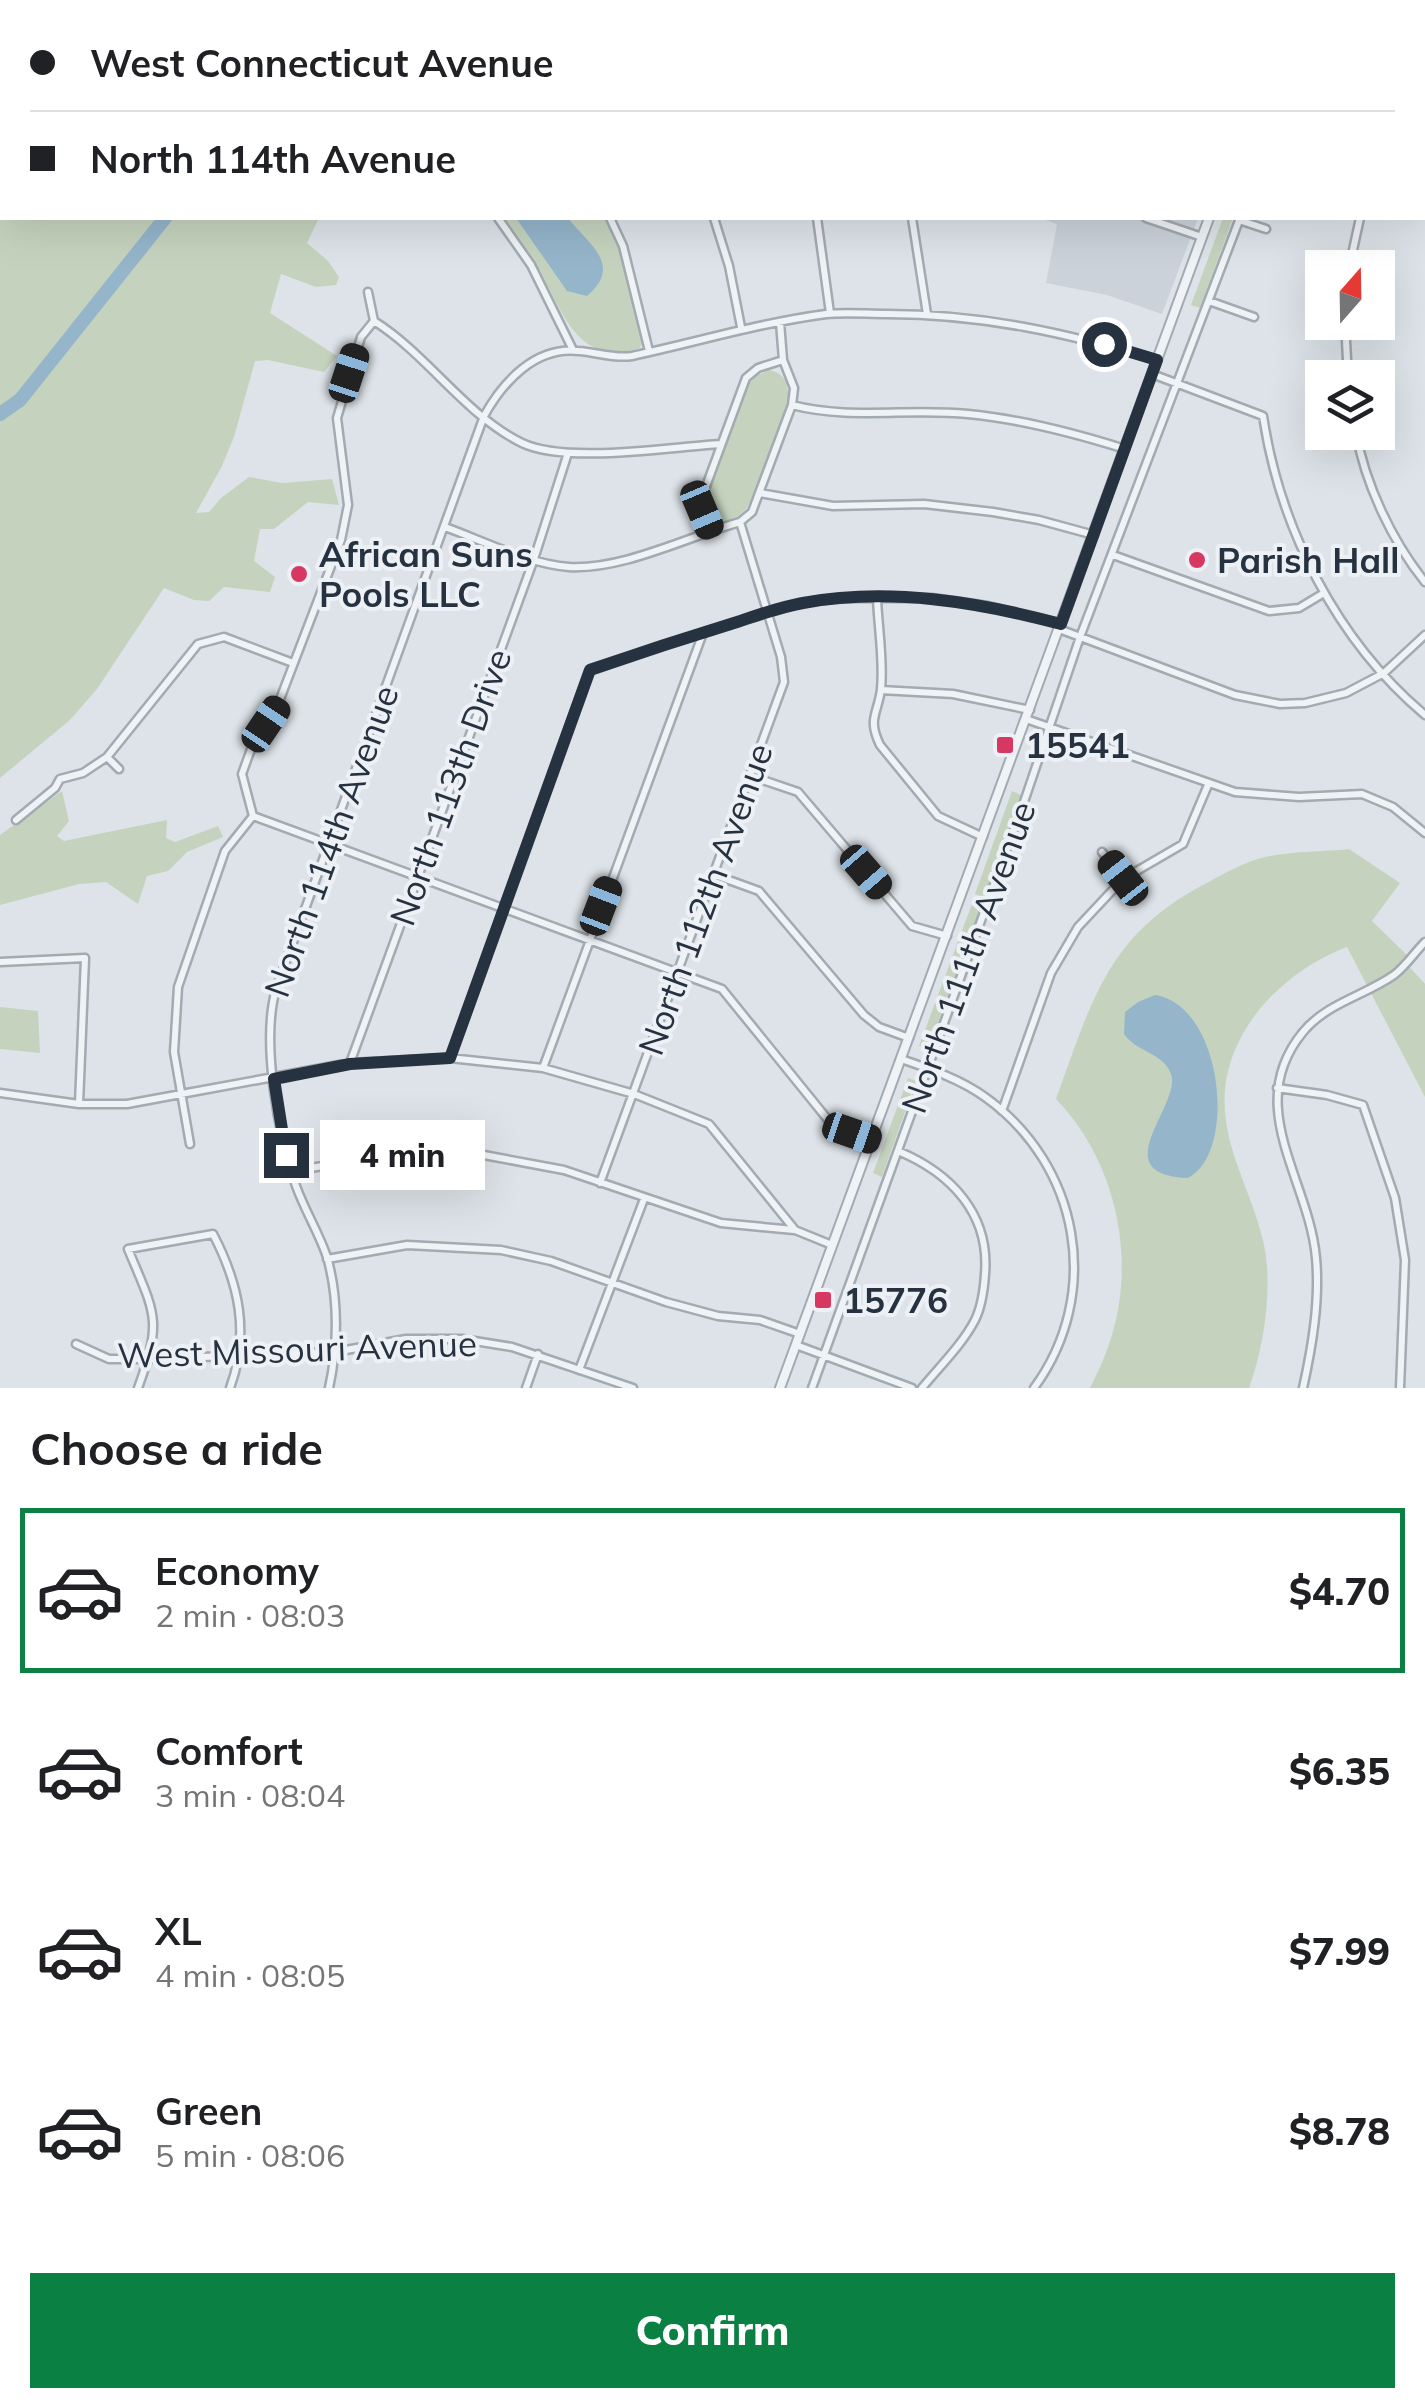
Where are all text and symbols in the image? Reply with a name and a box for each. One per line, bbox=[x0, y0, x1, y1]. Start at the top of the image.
text: West Connecticut Avenue bbox=[90, 39, 554, 87]
text: North 114th Avenue bbox=[90, 135, 456, 183]
north arrow bbox=[1305, 250, 1395, 340]
map controls bbox=[1305, 250, 1395, 450]
route start bbox=[1082, 322, 1127, 367]
car bbox=[325, 340, 373, 406]
button: layers bbox=[1305, 360, 1395, 450]
car bbox=[676, 477, 728, 543]
place label: African Suns Pools LLC bbox=[319, 532, 533, 616]
place label: Parish Hall bbox=[1217, 538, 1399, 582]
marker: Parish Hall bbox=[1186, 549, 1208, 571]
marker: African Suns Pools LLC bbox=[288, 563, 310, 585]
street label: North 113th Drive bbox=[380, 643, 520, 931]
street label: North 114th Avenue bbox=[254, 679, 408, 1003]
car bbox=[237, 691, 295, 757]
place label: 15541 bbox=[1025, 723, 1130, 767]
marker: 15541 bbox=[994, 734, 1016, 756]
street label: North 112th Avenue bbox=[628, 737, 782, 1061]
street label: North 111th Avenue bbox=[891, 795, 1045, 1119]
car bbox=[835, 840, 897, 904]
car bbox=[1093, 845, 1153, 911]
car bbox=[576, 873, 626, 939]
car bbox=[819, 1109, 885, 1157]
callout: 4 min bbox=[321, 1120, 486, 1190]
route end bbox=[264, 1133, 309, 1178]
text: 4 min bbox=[360, 1135, 445, 1175]
place label: 15776 bbox=[843, 1278, 948, 1322]
marker: 15776 bbox=[812, 1289, 834, 1311]
street label: West Missouri Avenue bbox=[116, 1321, 478, 1377]
text: Choose a ride bbox=[30, 1420, 323, 1476]
icon: car bbox=[35, 1546, 125, 1636]
text: Economy bbox=[155, 1547, 319, 1595]
text: $4.70 bbox=[1289, 1567, 1390, 1615]
text: 2 min · 08:03 bbox=[155, 1595, 345, 1635]
icon: car bbox=[35, 1726, 125, 1816]
text: Comfort bbox=[155, 1727, 303, 1775]
text: $6.35 bbox=[1289, 1747, 1390, 1795]
text: 3 min · 08:04 bbox=[155, 1775, 345, 1815]
icon: car bbox=[35, 1906, 125, 1996]
text: XL bbox=[155, 1907, 202, 1955]
text: $7.99 bbox=[1289, 1927, 1390, 1975]
text: 4 min · 08:05 bbox=[155, 1955, 345, 1995]
icon: car bbox=[35, 2086, 125, 2176]
text: Green bbox=[155, 2087, 262, 2135]
text: $8.78 bbox=[1289, 2107, 1390, 2155]
text: 5 min · 08:06 bbox=[155, 2135, 345, 2175]
button: Confirm bbox=[30, 2273, 1395, 2388]

